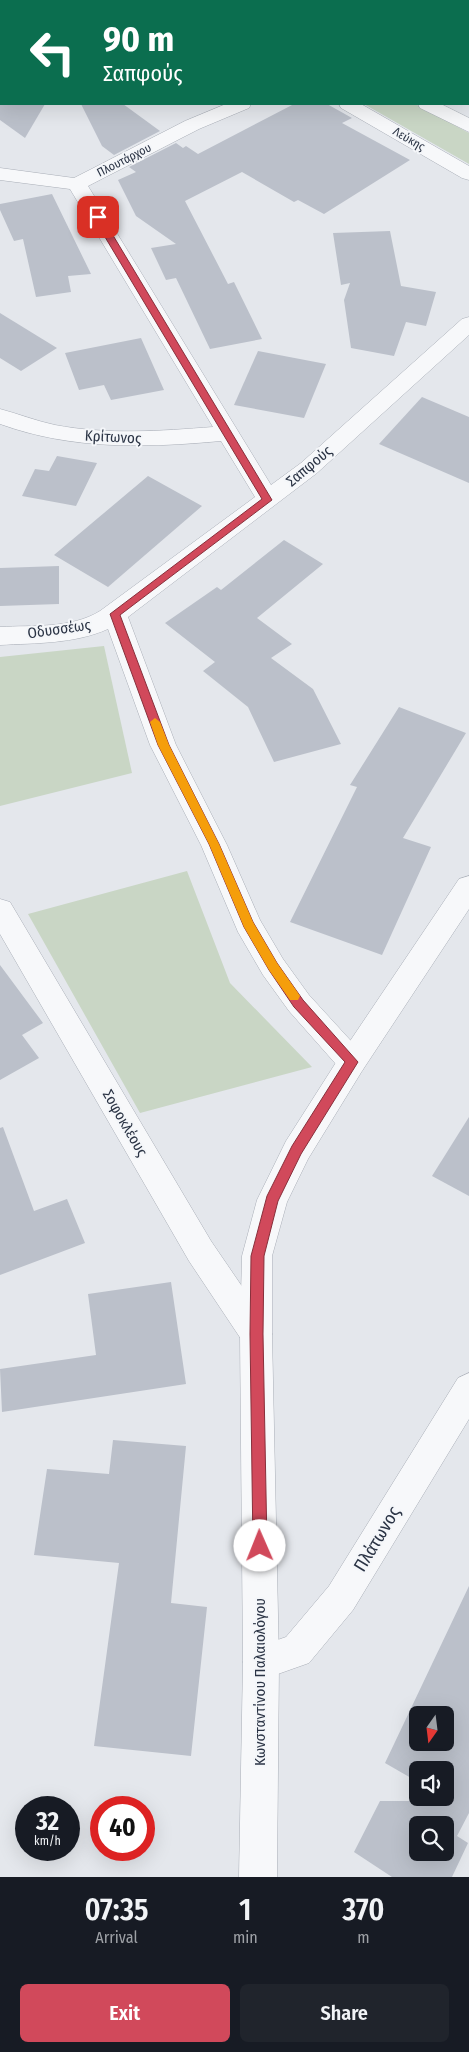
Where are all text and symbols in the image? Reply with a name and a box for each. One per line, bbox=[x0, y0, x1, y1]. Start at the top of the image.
text: 90 m bbox=[103, 18, 174, 60]
icon: left bbox=[20, 20, 85, 85]
text: Σαπφούς bbox=[103, 60, 183, 87]
street label: Λεύκης bbox=[391, 124, 427, 154]
street label: Πλουτάρχου bbox=[94, 140, 154, 180]
pin bbox=[77, 196, 119, 238]
icon: arrive bbox=[84, 203, 112, 231]
street label: Κρίτωνος bbox=[84, 427, 142, 448]
street label: Σαπφούς bbox=[282, 441, 336, 490]
street label: Οδυσσέως bbox=[26, 616, 92, 642]
street label: Σοφοκλέους bbox=[99, 1087, 152, 1160]
street label: Πλάτωνος bbox=[349, 1502, 405, 1576]
position arrow bbox=[233, 1519, 285, 1571]
street label: Κωνσταντίνου Παλαιολόγου bbox=[251, 1598, 269, 1766]
north arrow bbox=[409, 1706, 454, 1751]
map controls bbox=[409, 1706, 454, 1861]
button: sound bbox=[409, 1761, 454, 1806]
speed limit sign: 40 bbox=[90, 1796, 155, 1861]
text: 32 bbox=[36, 1807, 59, 1837]
button: search bbox=[409, 1816, 454, 1861]
text: km/h bbox=[34, 1834, 61, 1848]
text: 07:35 bbox=[84, 1892, 148, 1928]
text: 1 bbox=[239, 1892, 252, 1928]
text: 370 bbox=[342, 1892, 385, 1928]
text: Arrival bbox=[95, 1928, 138, 1947]
text: min bbox=[233, 1928, 258, 1947]
text: m bbox=[357, 1928, 369, 1947]
button: Exit bbox=[20, 1984, 230, 2042]
button: Share bbox=[240, 1984, 449, 2042]

